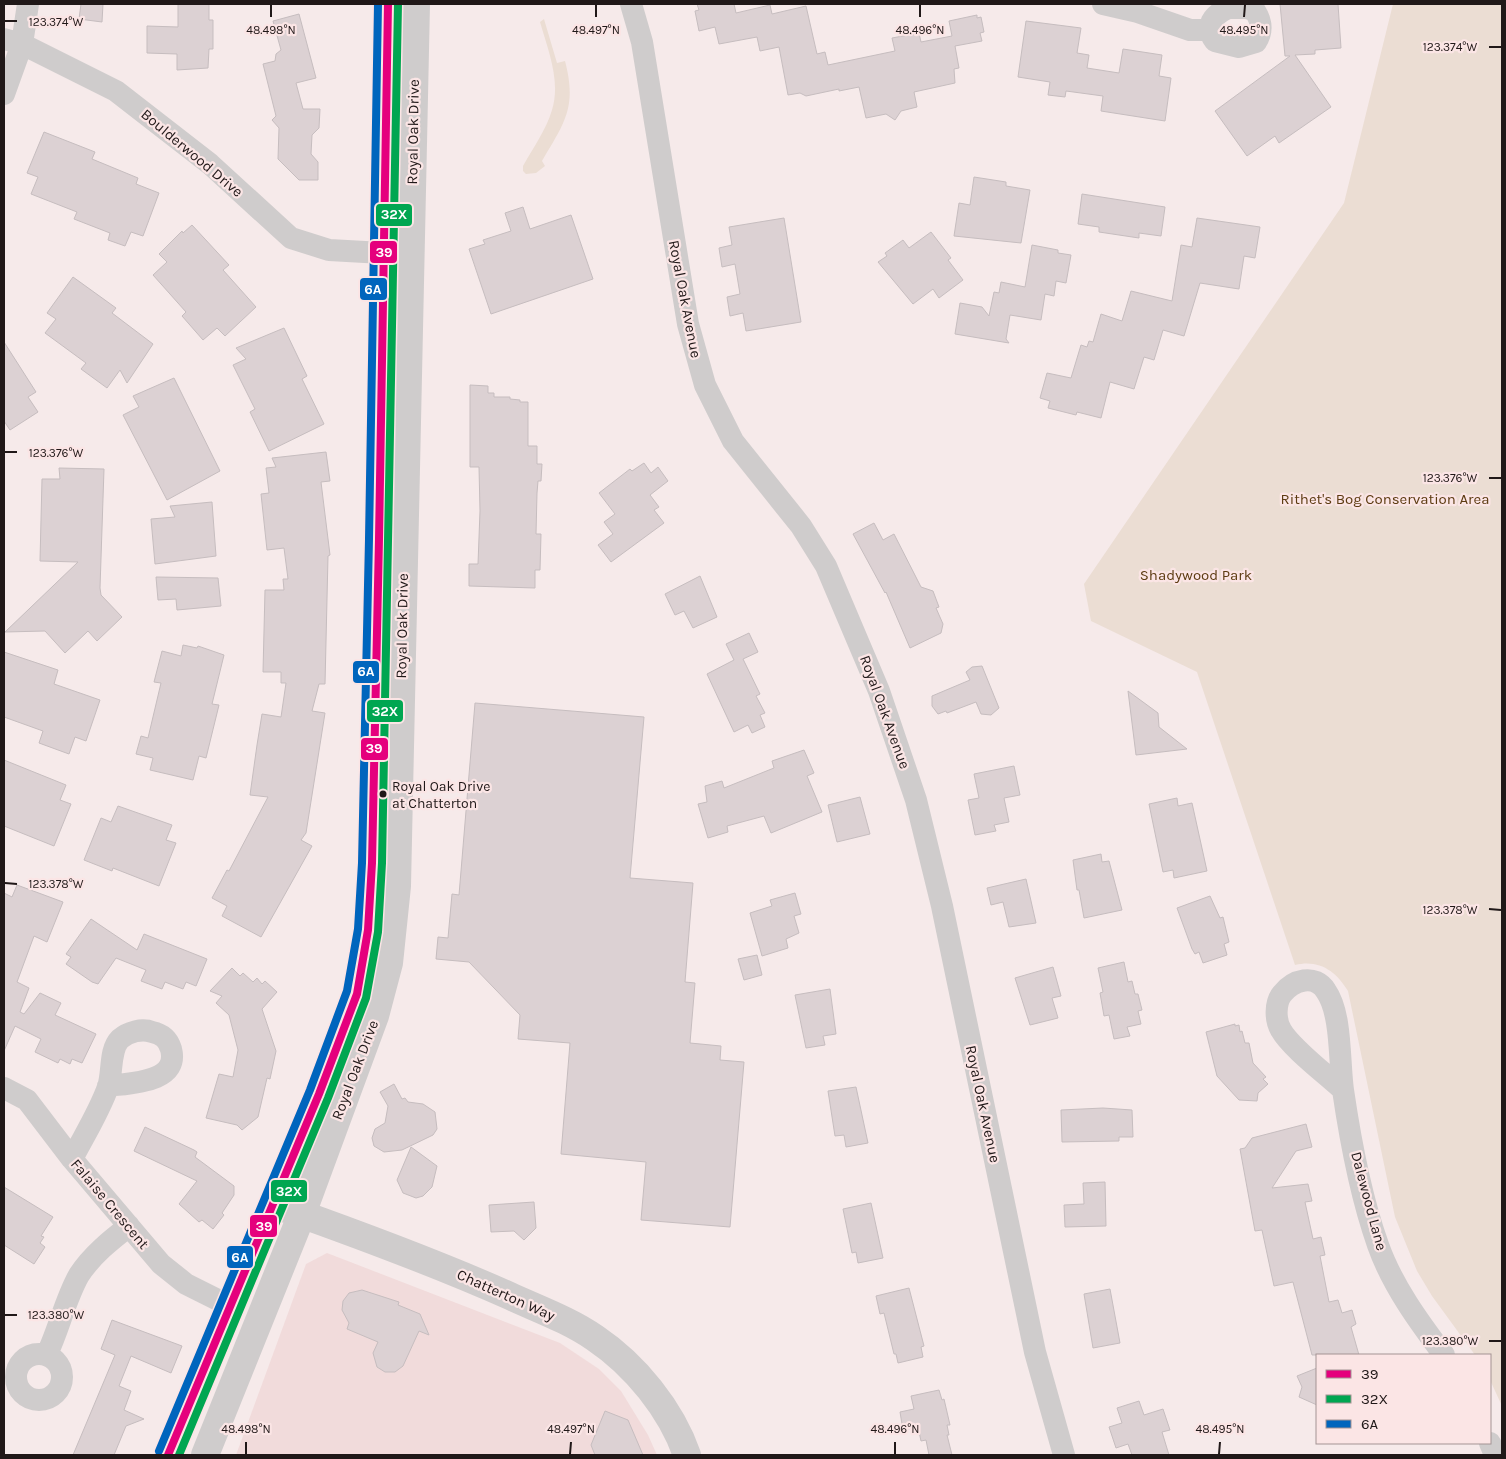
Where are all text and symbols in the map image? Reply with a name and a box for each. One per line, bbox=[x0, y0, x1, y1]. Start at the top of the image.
text: 123.374°W bbox=[29, 15, 83, 29]
text: 48.498°N bbox=[246, 23, 296, 37]
text: 48.497°N bbox=[572, 23, 620, 37]
text: 48.496°N bbox=[895, 23, 945, 37]
text: 48.495°N bbox=[1220, 23, 1268, 37]
text: 123.374°W bbox=[1423, 40, 1477, 54]
street label: Royal Oak Drive bbox=[403, 79, 423, 185]
street label: Boulderwood Drive bbox=[137, 105, 247, 201]
line badge: 32X bbox=[375, 203, 413, 227]
text: 32X bbox=[381, 206, 408, 223]
street label: Royal Oak Avenue bbox=[665, 239, 705, 359]
line badge: 39 bbox=[369, 240, 398, 264]
text: 39 bbox=[375, 244, 393, 261]
line badge: 6A bbox=[359, 277, 388, 301]
text: 6A bbox=[364, 281, 382, 298]
text: 123.376°W bbox=[29, 446, 84, 460]
text: 123.376°W bbox=[1423, 471, 1478, 485]
park label: Rithet's Bog Conservation Area bbox=[1281, 490, 1489, 508]
park label: Shadywood Park bbox=[1140, 566, 1252, 584]
street label: Royal Oak Drive bbox=[392, 573, 412, 679]
street label: Royal Oak Avenue bbox=[856, 653, 914, 771]
line badge: 6A bbox=[352, 660, 380, 684]
text: 6A bbox=[357, 663, 375, 680]
line badge: 32X bbox=[366, 699, 404, 723]
text: 32X bbox=[372, 703, 399, 720]
line badge: 39 bbox=[360, 737, 389, 761]
text: 39 bbox=[365, 740, 383, 757]
place label: Royal Oak Drive at Chatterton bbox=[392, 778, 490, 812]
marker: Royal Oak Drive at Chatterton bbox=[378, 789, 388, 799]
text: 123.378°W bbox=[28, 877, 84, 891]
text: 123.378°W bbox=[1422, 903, 1478, 917]
street label: Royal Oak Drive bbox=[328, 1018, 382, 1122]
street label: Royal Oak Avenue bbox=[962, 1044, 1004, 1164]
street label: Dalewood Lane bbox=[1347, 1150, 1391, 1252]
street label: Falaise Crescent bbox=[67, 1155, 153, 1253]
line badge: 32X bbox=[270, 1179, 308, 1203]
text: 32X bbox=[276, 1183, 303, 1200]
line badge: 39 bbox=[249, 1214, 278, 1238]
text: 39 bbox=[255, 1218, 273, 1235]
line badge: 6A bbox=[226, 1245, 254, 1269]
text: 6A bbox=[231, 1249, 249, 1266]
street label: Chatterton Way bbox=[454, 1265, 558, 1325]
text: 123.380°W bbox=[28, 1308, 85, 1322]
text: 123.380°W bbox=[1422, 1334, 1479, 1348]
legend bbox=[1316, 1354, 1491, 1444]
text: 39 bbox=[1361, 1365, 1379, 1383]
text: 32X bbox=[1361, 1390, 1388, 1408]
text: 6A bbox=[1361, 1415, 1379, 1433]
text: 48.498°N bbox=[221, 1422, 271, 1436]
text: 48.497°N bbox=[547, 1422, 595, 1436]
text: 48.496°N bbox=[870, 1422, 920, 1436]
text: 48.495°N bbox=[1196, 1422, 1244, 1436]

